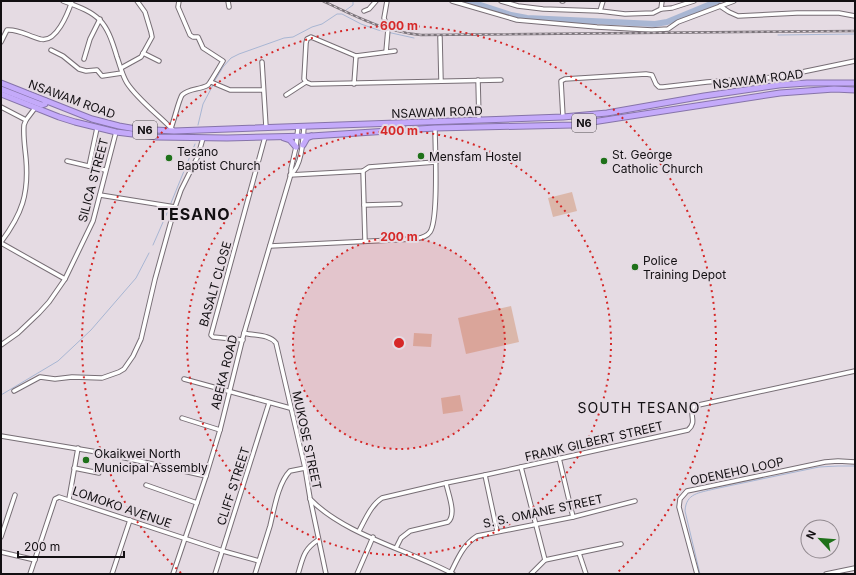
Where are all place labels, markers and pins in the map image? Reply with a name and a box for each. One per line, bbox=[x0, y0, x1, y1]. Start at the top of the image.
place label: Tesano Baptist Church bbox=[177, 144, 261, 173]
place label: St. George Catholic Church bbox=[612, 147, 703, 176]
place label: Mensfam Hostel bbox=[429, 149, 521, 164]
marker: Mensfam Hostel bbox=[416, 151, 426, 161]
marker: Tesano Baptist Church bbox=[164, 153, 174, 163]
marker: St. George Catholic Church bbox=[599, 156, 609, 166]
place label: Police Training Depot bbox=[643, 253, 726, 282]
marker: Police Training Depot bbox=[630, 262, 640, 272]
centre of rings bbox=[392, 336, 406, 350]
place label: Okaikwei North Municipal Assembly bbox=[94, 446, 208, 475]
marker: Okaikwei North Municipal Assembly bbox=[81, 455, 91, 465]

